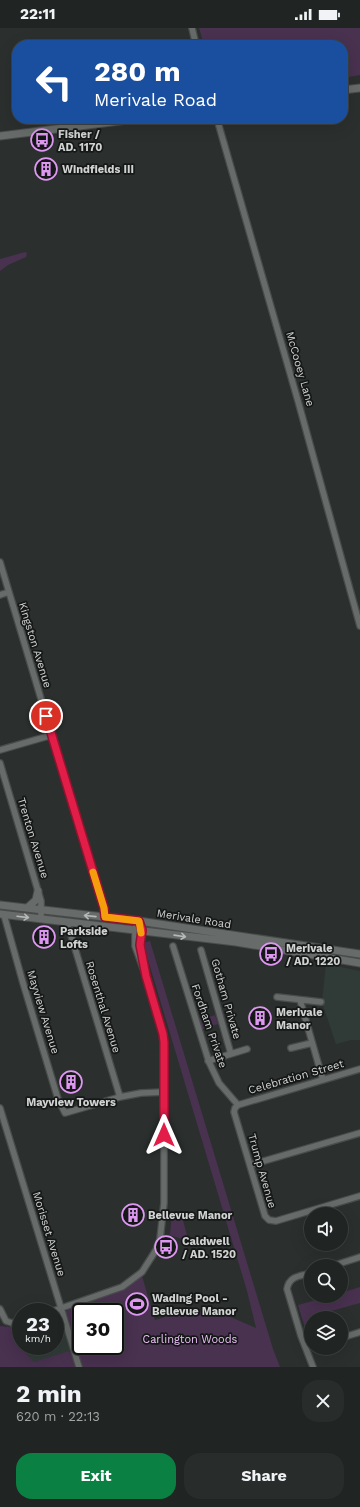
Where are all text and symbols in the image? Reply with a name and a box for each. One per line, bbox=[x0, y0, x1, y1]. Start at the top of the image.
text: 22:11 bbox=[20, 5, 55, 23]
text: 280 m bbox=[94, 55, 181, 88]
icon: left bbox=[28, 56, 80, 108]
text: Merivale Road bbox=[94, 89, 217, 110]
bus stop icon: Fisher / AD. 1170 bbox=[29, 127, 55, 153]
place label: Fisher / AD. 1170 bbox=[58, 128, 102, 154]
building icon: Windfields III bbox=[33, 156, 59, 182]
place label: Windfields III bbox=[62, 163, 134, 176]
street label: McCooey Lane bbox=[283, 330, 317, 408]
street label: Kingston Avenue bbox=[16, 601, 54, 689]
pin bbox=[29, 699, 63, 733]
icon: arrive bbox=[35, 705, 57, 727]
street label: Trenton Avenue bbox=[15, 796, 51, 880]
street label: Merivale Road bbox=[156, 907, 232, 931]
one-way arrow bbox=[84, 912, 97, 919]
one-way arrow bbox=[16, 913, 29, 921]
building icon: Parkside Lofts bbox=[31, 924, 57, 950]
place label: Parkside Lofts bbox=[60, 925, 108, 951]
one-way arrow bbox=[173, 932, 186, 940]
bus stop icon: Merivale / AD. 1220 bbox=[258, 941, 284, 967]
place label: Merivale / AD. 1220 bbox=[286, 942, 340, 968]
street label: Gotham Private bbox=[208, 957, 244, 1041]
street label: Rosenthal Avenue bbox=[83, 959, 123, 1055]
street label: Mayview Avenue bbox=[24, 969, 62, 1055]
street label: Fordham Private bbox=[189, 982, 229, 1070]
building icon: Merivale Manor bbox=[247, 1005, 273, 1031]
place label: Merivale Manor bbox=[276, 1006, 323, 1032]
street label: Celebration Street bbox=[247, 1057, 346, 1097]
building icon: Mayview Towers bbox=[58, 1069, 84, 1095]
place label: Mayview Towers bbox=[26, 1096, 116, 1109]
position arrow bbox=[143, 1114, 185, 1156]
street label: Trump Avenue bbox=[245, 1132, 279, 1210]
street label: Morisset Avenue bbox=[30, 1190, 68, 1278]
building icon: Bellevue Manor bbox=[120, 1202, 146, 1228]
map controls bbox=[304, 1207, 348, 1355]
button: sound bbox=[304, 1207, 348, 1251]
place label: Bellevue Manor bbox=[148, 1209, 233, 1222]
bus stop icon: Caldwell / AD. 1520 bbox=[153, 1234, 179, 1260]
place label: Caldwell / AD. 1520 bbox=[182, 1235, 236, 1261]
button: search bbox=[304, 1259, 348, 1303]
sports icon: Wading Pool - Bellevue Manor bbox=[124, 1291, 150, 1317]
place label: Wading Pool - Bellevue Manor bbox=[152, 1292, 237, 1318]
speed limit sign: 30 bbox=[72, 1303, 124, 1355]
button: layers bbox=[304, 1311, 348, 1355]
text: 23 bbox=[26, 1312, 50, 1336]
text: km/h bbox=[25, 1333, 51, 1344]
park label: Carlington Woods bbox=[143, 1333, 238, 1346]
text: 2 min bbox=[16, 1380, 82, 1408]
button: close bbox=[302, 1380, 344, 1422]
text: 620 m · 22:13 bbox=[16, 1409, 100, 1424]
button: Exit bbox=[16, 1453, 176, 1499]
button: Share bbox=[184, 1453, 344, 1499]

